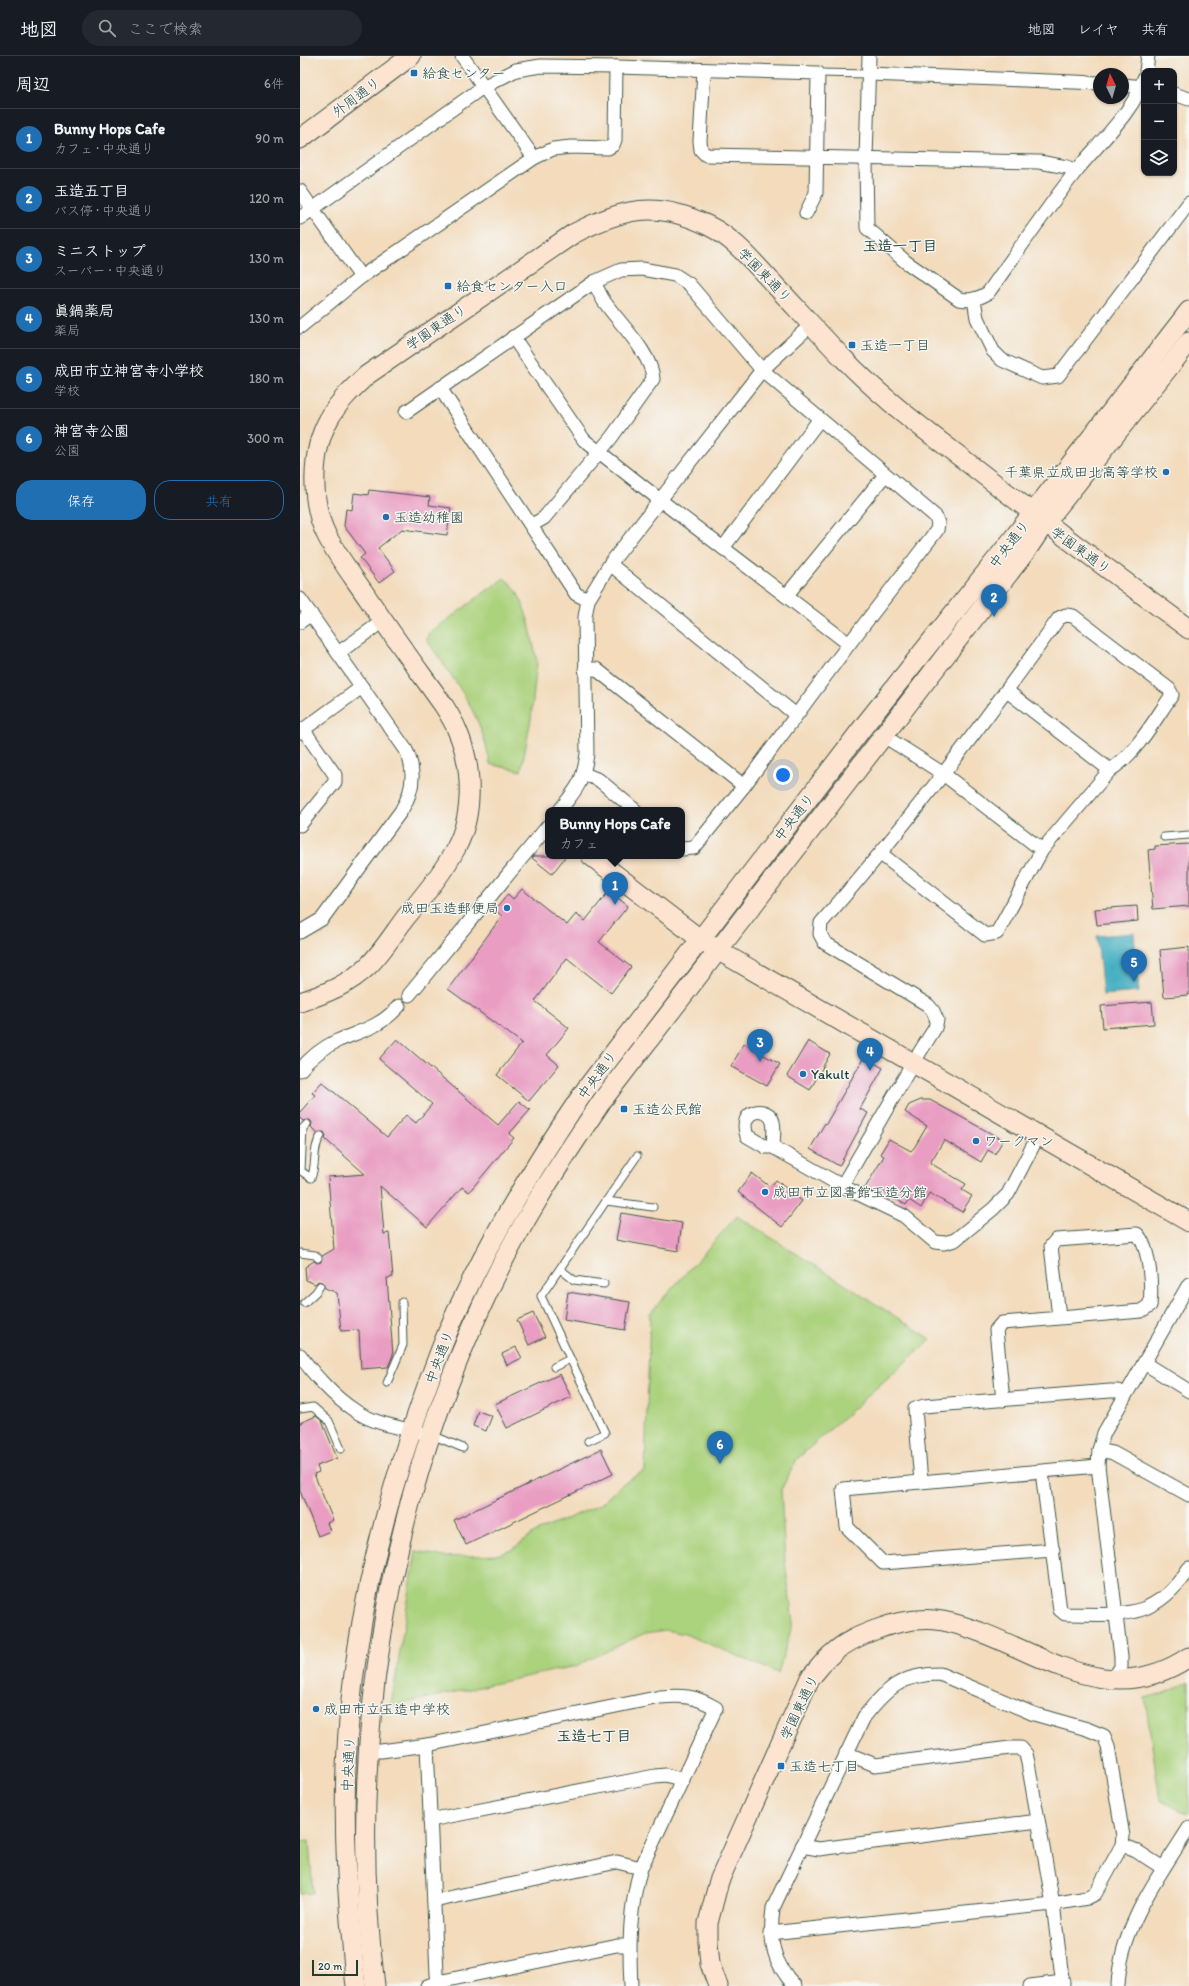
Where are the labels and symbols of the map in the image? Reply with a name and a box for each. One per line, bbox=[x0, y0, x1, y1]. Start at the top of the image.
place label: 給食センター bbox=[422, 65, 505, 82]
marker: 給食センター bbox=[409, 68, 419, 78]
north arrow bbox=[1093, 68, 1129, 104]
street label: 外周通り bbox=[329, 74, 384, 121]
district label: 玉造一丁目 bbox=[862, 237, 938, 255]
street label: 学園東通り bbox=[734, 244, 795, 306]
place label: 給食センター入口 bbox=[456, 278, 567, 295]
marker: 給食センター入口 bbox=[443, 281, 453, 291]
street label: 学園東通り bbox=[403, 301, 470, 354]
place label: 玉造一丁目 bbox=[860, 337, 930, 354]
marker: 玉造一丁目 bbox=[847, 340, 857, 350]
place label: 千葉県立成田北高等学校 bbox=[1004, 464, 1158, 481]
marker: 千葉県立成田北高等学校 bbox=[1161, 467, 1171, 477]
place label: 玉造幼稚園 bbox=[394, 509, 464, 526]
marker: 玉造幼稚園 bbox=[381, 512, 391, 522]
street label: 中央通り bbox=[985, 517, 1033, 572]
street label: 学園東通り bbox=[1047, 523, 1114, 578]
pin: 2 bbox=[981, 584, 1007, 617]
your location bbox=[773, 765, 793, 785]
street label: 中央通り bbox=[770, 790, 818, 845]
pin: 1 bbox=[602, 872, 628, 905]
place label: 成田玉造郵便局 bbox=[401, 900, 499, 917]
marker: 成田玉造郵便局 bbox=[502, 903, 512, 913]
pin: 5 bbox=[1121, 949, 1147, 982]
pin: 3 bbox=[747, 1029, 773, 1062]
pin: 4 bbox=[857, 1038, 883, 1071]
street label: 中央通り bbox=[574, 1048, 621, 1103]
place label: Yakult bbox=[811, 1066, 849, 1083]
marker: Yakult bbox=[798, 1069, 808, 1079]
place label: 玉造公民館 bbox=[632, 1101, 702, 1118]
marker: 玉造公民館 bbox=[619, 1104, 629, 1114]
place label: ワークマン bbox=[984, 1133, 1054, 1150]
marker: ワークマン bbox=[971, 1136, 981, 1146]
place label: 成田市立図書館玉造分館 bbox=[773, 1184, 927, 1201]
marker: 成田市立図書館玉造分館 bbox=[760, 1187, 770, 1197]
street label: 中央通り bbox=[421, 1328, 457, 1386]
pin: 6 bbox=[707, 1431, 733, 1464]
street label: 学園東通り bbox=[776, 1672, 822, 1742]
place label: 成田市立玉造中学校 bbox=[324, 1701, 450, 1718]
marker: 成田市立玉造中学校 bbox=[311, 1704, 321, 1714]
district label: 玉造七丁目 bbox=[556, 1727, 632, 1745]
street label: 中央通り bbox=[339, 1736, 358, 1792]
place label: 玉造七丁目 bbox=[789, 1758, 859, 1775]
marker: 玉造七丁目 bbox=[776, 1761, 786, 1771]
scale bar bbox=[312, 1958, 358, 1977]

